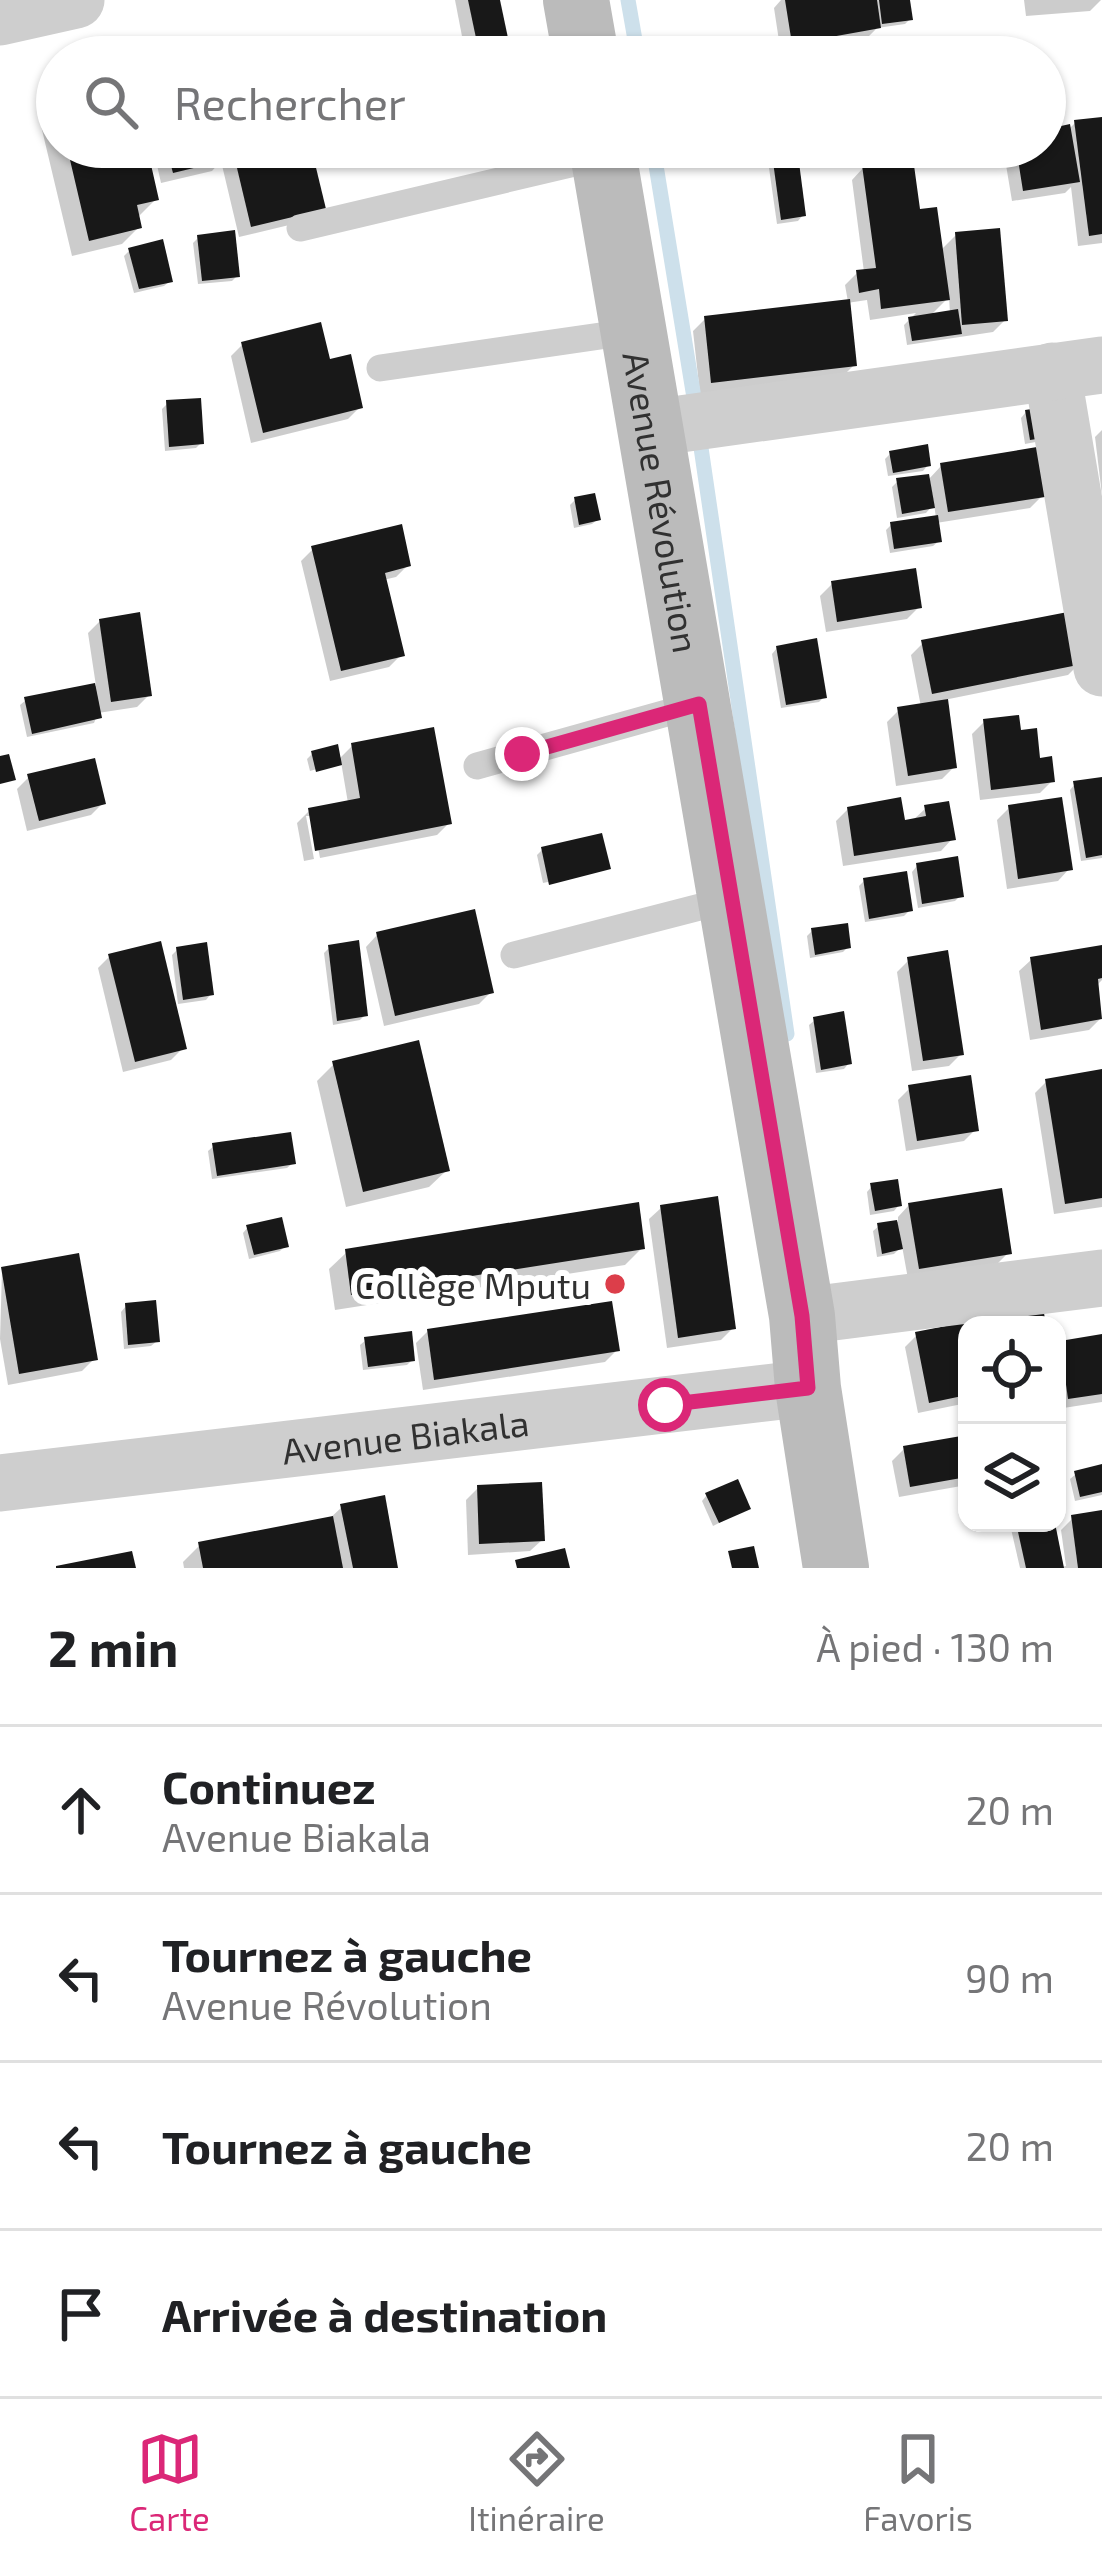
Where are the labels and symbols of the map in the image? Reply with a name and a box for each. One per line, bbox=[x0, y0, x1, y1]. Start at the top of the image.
street label: Avenue Révolution bbox=[616, 348, 710, 656]
route end bbox=[495, 727, 549, 781]
place label: Collège Mputu bbox=[355, 1263, 591, 1306]
marker: Collège Mputu bbox=[602, 1271, 628, 1297]
route start bbox=[638, 1378, 692, 1432]
street label: Avenue Biakala bbox=[279, 1400, 531, 1471]

